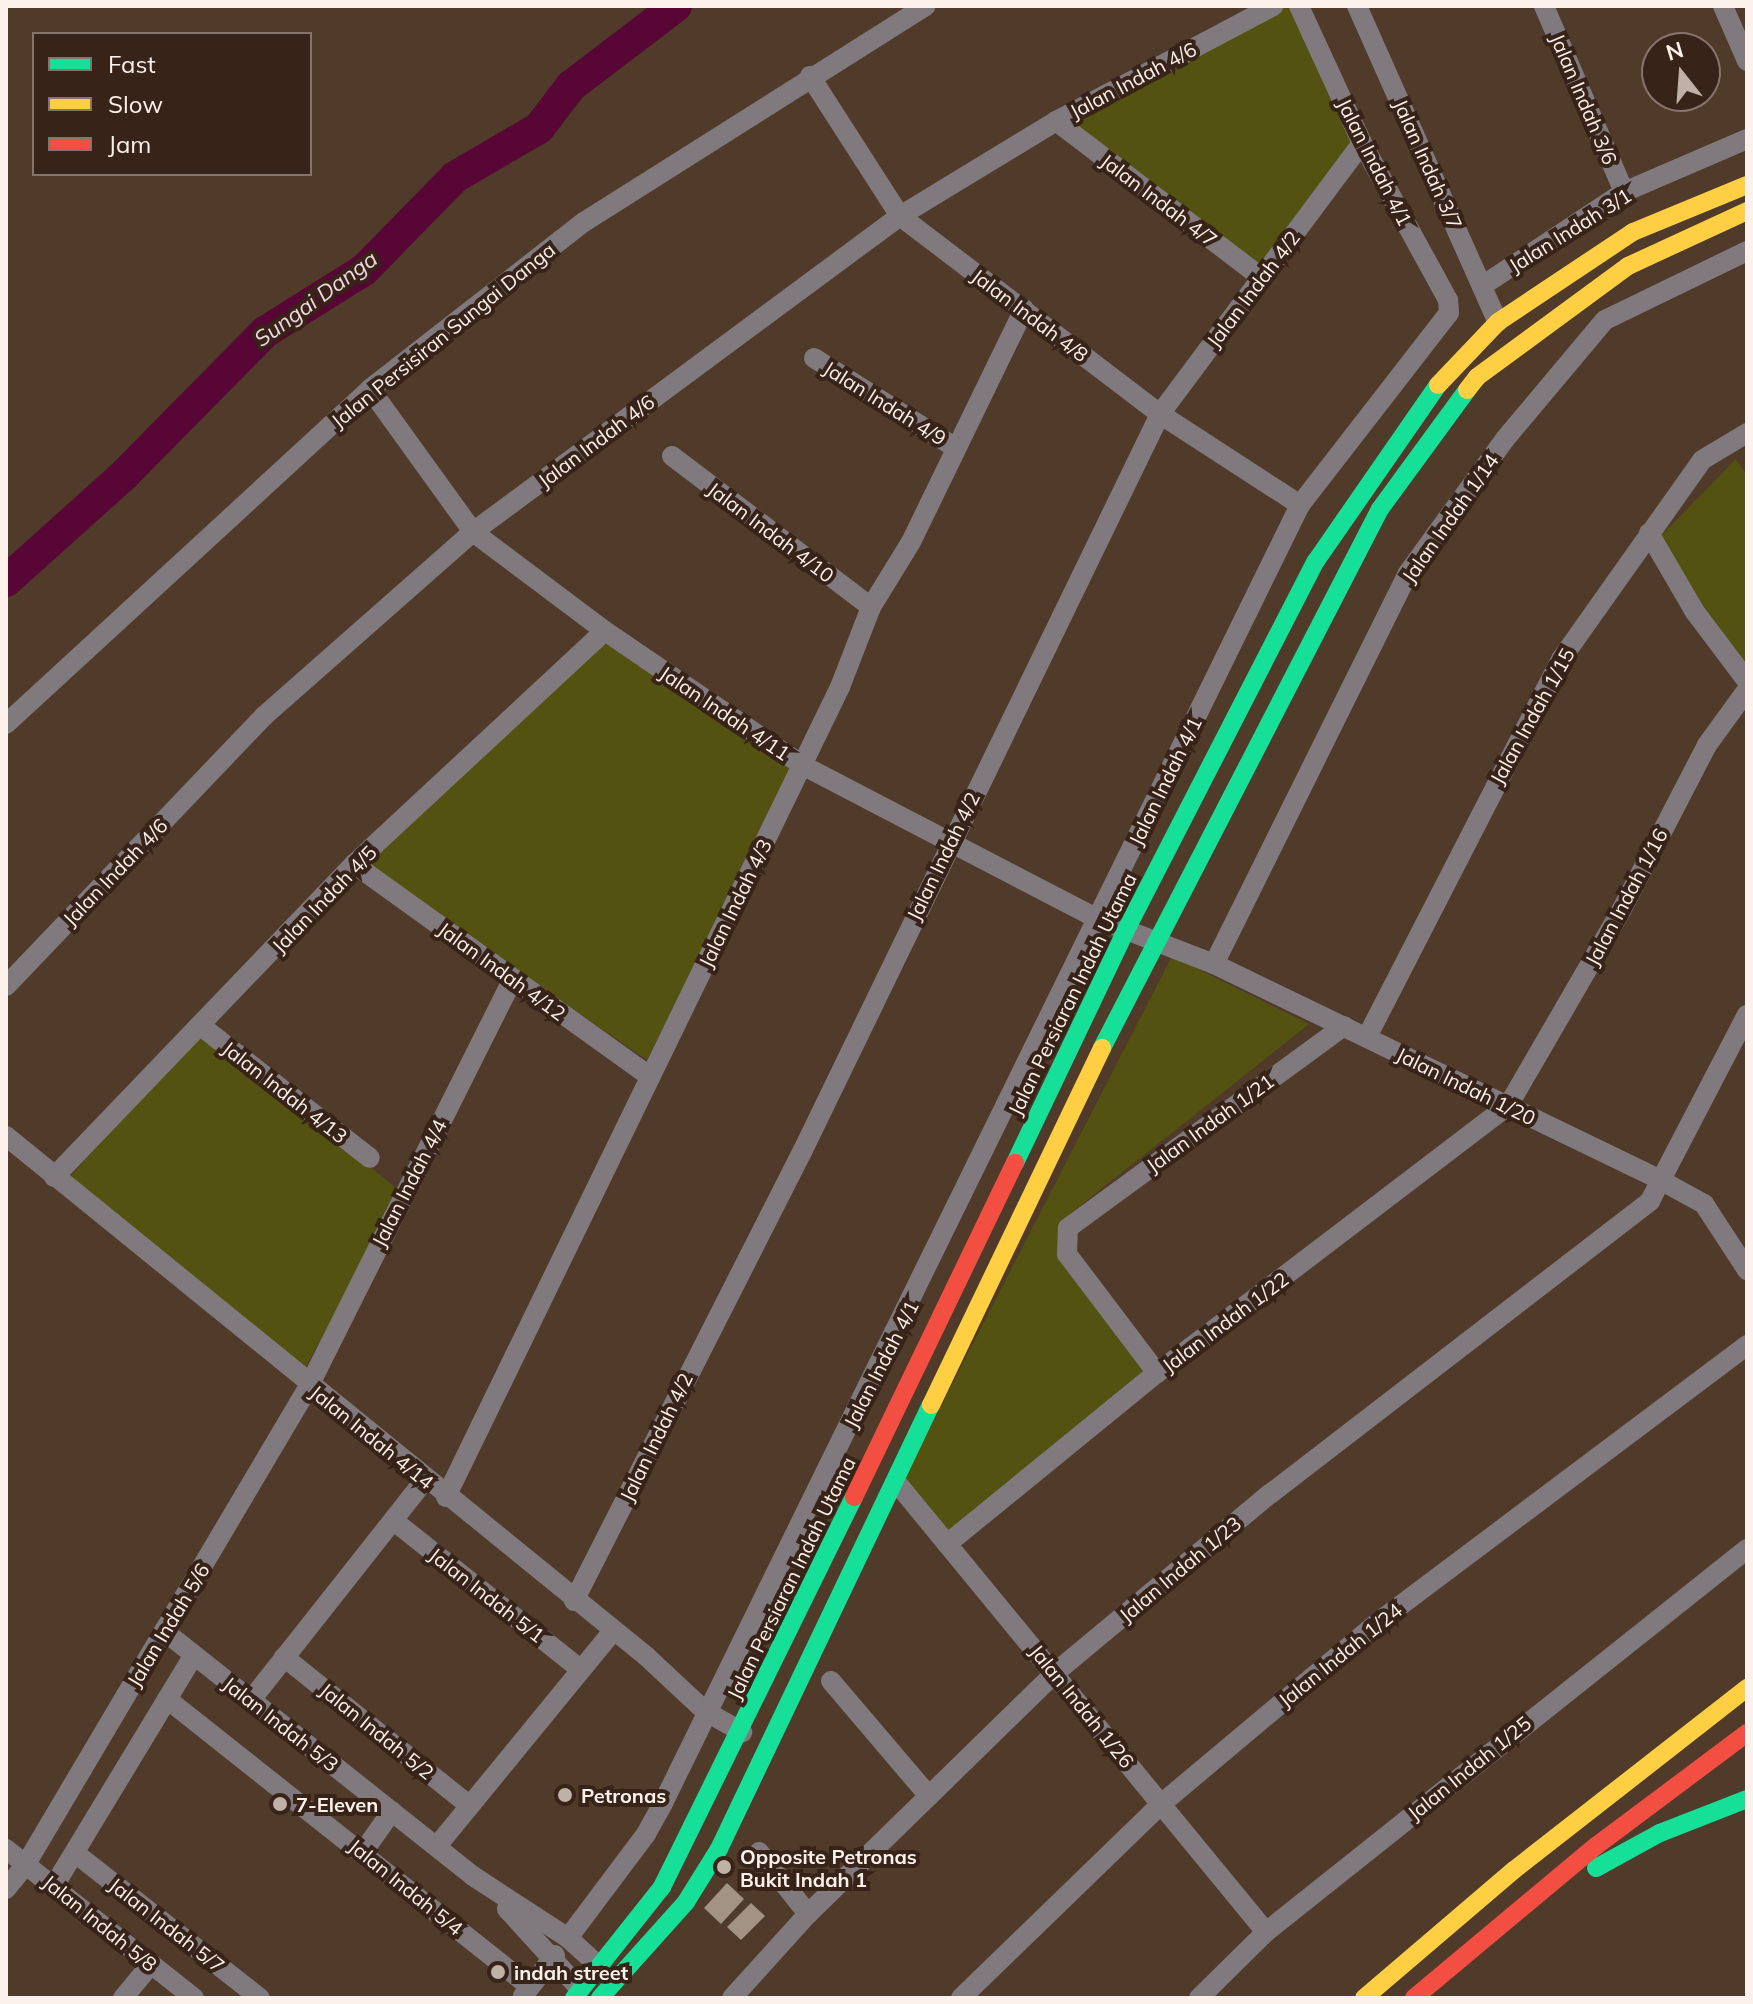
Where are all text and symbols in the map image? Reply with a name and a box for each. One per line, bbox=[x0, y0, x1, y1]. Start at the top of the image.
street label: Jalan Indah 3/6 bbox=[1546, 30, 1622, 168]
legend bbox=[32, 32, 312, 176]
north arrow bbox=[1641, 32, 1721, 112]
text: N bbox=[1663, 35, 1687, 67]
street label: Jalan Indah 4/6 bbox=[1066, 37, 1200, 123]
text: Fast bbox=[108, 49, 156, 79]
text: Slow bbox=[108, 89, 163, 119]
street label: Jalan Indah 4/1 bbox=[1333, 94, 1417, 230]
street label: Jalan Indah 3/7 bbox=[1389, 95, 1467, 233]
text: Jam bbox=[108, 129, 151, 159]
street label: Jalan Indah 4/7 bbox=[1096, 148, 1222, 252]
street label: Jalan Indah 3/1 bbox=[1504, 183, 1636, 277]
street label: Jalan Indah 4/2 bbox=[1201, 226, 1305, 352]
street label: Jalan Persisiran Sungai Danga bbox=[326, 237, 560, 433]
water label: Sungai Danga bbox=[249, 245, 383, 353]
street label: Jalan Indah 4/8 bbox=[967, 263, 1093, 367]
street label: Jalan Indah 4/9 bbox=[819, 356, 951, 450]
street label: Jalan Indah 4/6 bbox=[533, 389, 659, 493]
street label: Jalan Indah 1/14 bbox=[1397, 449, 1503, 587]
street label: Jalan Indah 4/10 bbox=[703, 477, 839, 587]
street label: Jalan Indah 1/15 bbox=[1485, 644, 1579, 788]
street label: Jalan Indah 4/11 bbox=[655, 661, 795, 765]
street label: Jalan Indah 4/1 bbox=[1124, 713, 1206, 849]
street label: Jalan Indah 4/2 bbox=[902, 788, 984, 924]
street label: Jalan Indah 4/6 bbox=[58, 813, 172, 931]
street label: Jalan Indah 1/16 bbox=[1580, 824, 1672, 970]
street label: Jalan Indah 4/3 bbox=[694, 835, 776, 971]
street label: Jalan Indah 4/5 bbox=[267, 840, 381, 958]
street label: Jalan Persiaran Indah Utama bbox=[1003, 869, 1141, 1119]
street label: Jalan Indah 4/12 bbox=[434, 917, 570, 1025]
street label: Jalan Indah 4/13 bbox=[218, 1036, 352, 1148]
street label: Jalan Indah 1/20 bbox=[1393, 1042, 1539, 1130]
street label: Jalan Indah 1/21 bbox=[1142, 1069, 1278, 1177]
street label: Jalan Indah 4/4 bbox=[367, 1115, 451, 1251]
street label: Jalan Indah 1/22 bbox=[1157, 1267, 1293, 1377]
street label: Jalan Indah 4/1 bbox=[839, 1296, 923, 1432]
street label: Jalan Indah 4/2 bbox=[615, 1369, 697, 1505]
street label: Jalan Indah 4/14 bbox=[305, 1380, 439, 1494]
street label: Jalan Persiaran Indah Utama bbox=[722, 1453, 860, 1703]
street label: Jalan Indah 1/23 bbox=[1114, 1511, 1246, 1627]
street label: Jalan Indah 5/1 bbox=[425, 1542, 549, 1648]
street label: Jalan Indah 5/6 bbox=[122, 1559, 214, 1691]
street label: Jalan Indah 1/24 bbox=[1273, 1598, 1407, 1712]
street label: Jalan Indah 1/26 bbox=[1025, 1639, 1139, 1773]
street label: Jalan Indah 5/3 bbox=[219, 1671, 343, 1777]
street label: Jalan Indah 5/2 bbox=[315, 1678, 439, 1784]
street label: Jalan Indah 1/25 bbox=[1402, 1711, 1536, 1825]
place label: Petronas bbox=[581, 1783, 666, 1807]
marker: Petronas bbox=[556, 1786, 574, 1804]
place label: 7-Eleven bbox=[296, 1792, 378, 1816]
marker: 7-Eleven bbox=[271, 1795, 289, 1813]
street label: Jalan Indah 5/4 bbox=[344, 1834, 468, 1940]
place label: Opposite Petronas Bukit Indah 1 bbox=[740, 1844, 917, 1891]
marker: Opposite Petronas Bukit Indah 1 bbox=[715, 1858, 733, 1876]
street label: Jalan Indah 5/8 bbox=[38, 1870, 162, 1976]
street label: Jalan Indah 5/7 bbox=[105, 1872, 229, 1978]
place label: indah street bbox=[514, 1960, 628, 1984]
marker: indah street bbox=[489, 1963, 507, 1981]

